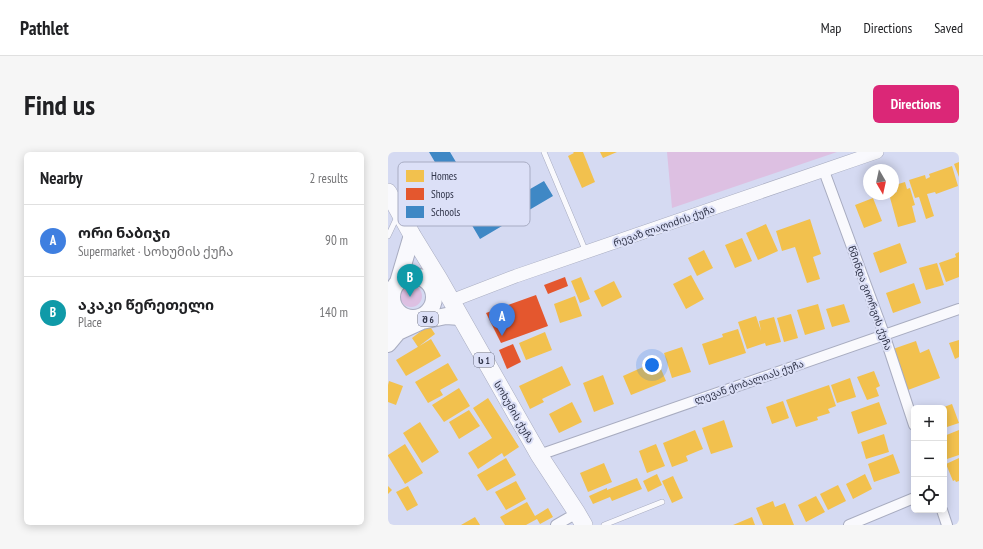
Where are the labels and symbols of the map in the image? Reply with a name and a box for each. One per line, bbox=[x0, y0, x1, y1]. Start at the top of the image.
legend bbox=[398, 162, 530, 226]
north arrow bbox=[863, 164, 899, 200]
text: Homes bbox=[431, 169, 457, 183]
text: Shops bbox=[431, 187, 454, 201]
street label: რევაზ ლაღიძის ქუჩა bbox=[612, 203, 716, 249]
text: Schools bbox=[431, 205, 461, 219]
street label: წმინდა გიორგის ქუჩა bbox=[845, 244, 895, 352]
pin: B bbox=[397, 264, 423, 297]
pin: A bbox=[489, 303, 515, 336]
road number: შ 6 bbox=[418, 312, 438, 326]
road number: ს 1 bbox=[474, 353, 494, 367]
your location bbox=[642, 355, 662, 375]
street label: ლევან ქობალიას ქუჩა bbox=[692, 357, 806, 407]
street label: სოხუმის ქუჩა bbox=[491, 379, 537, 445]

